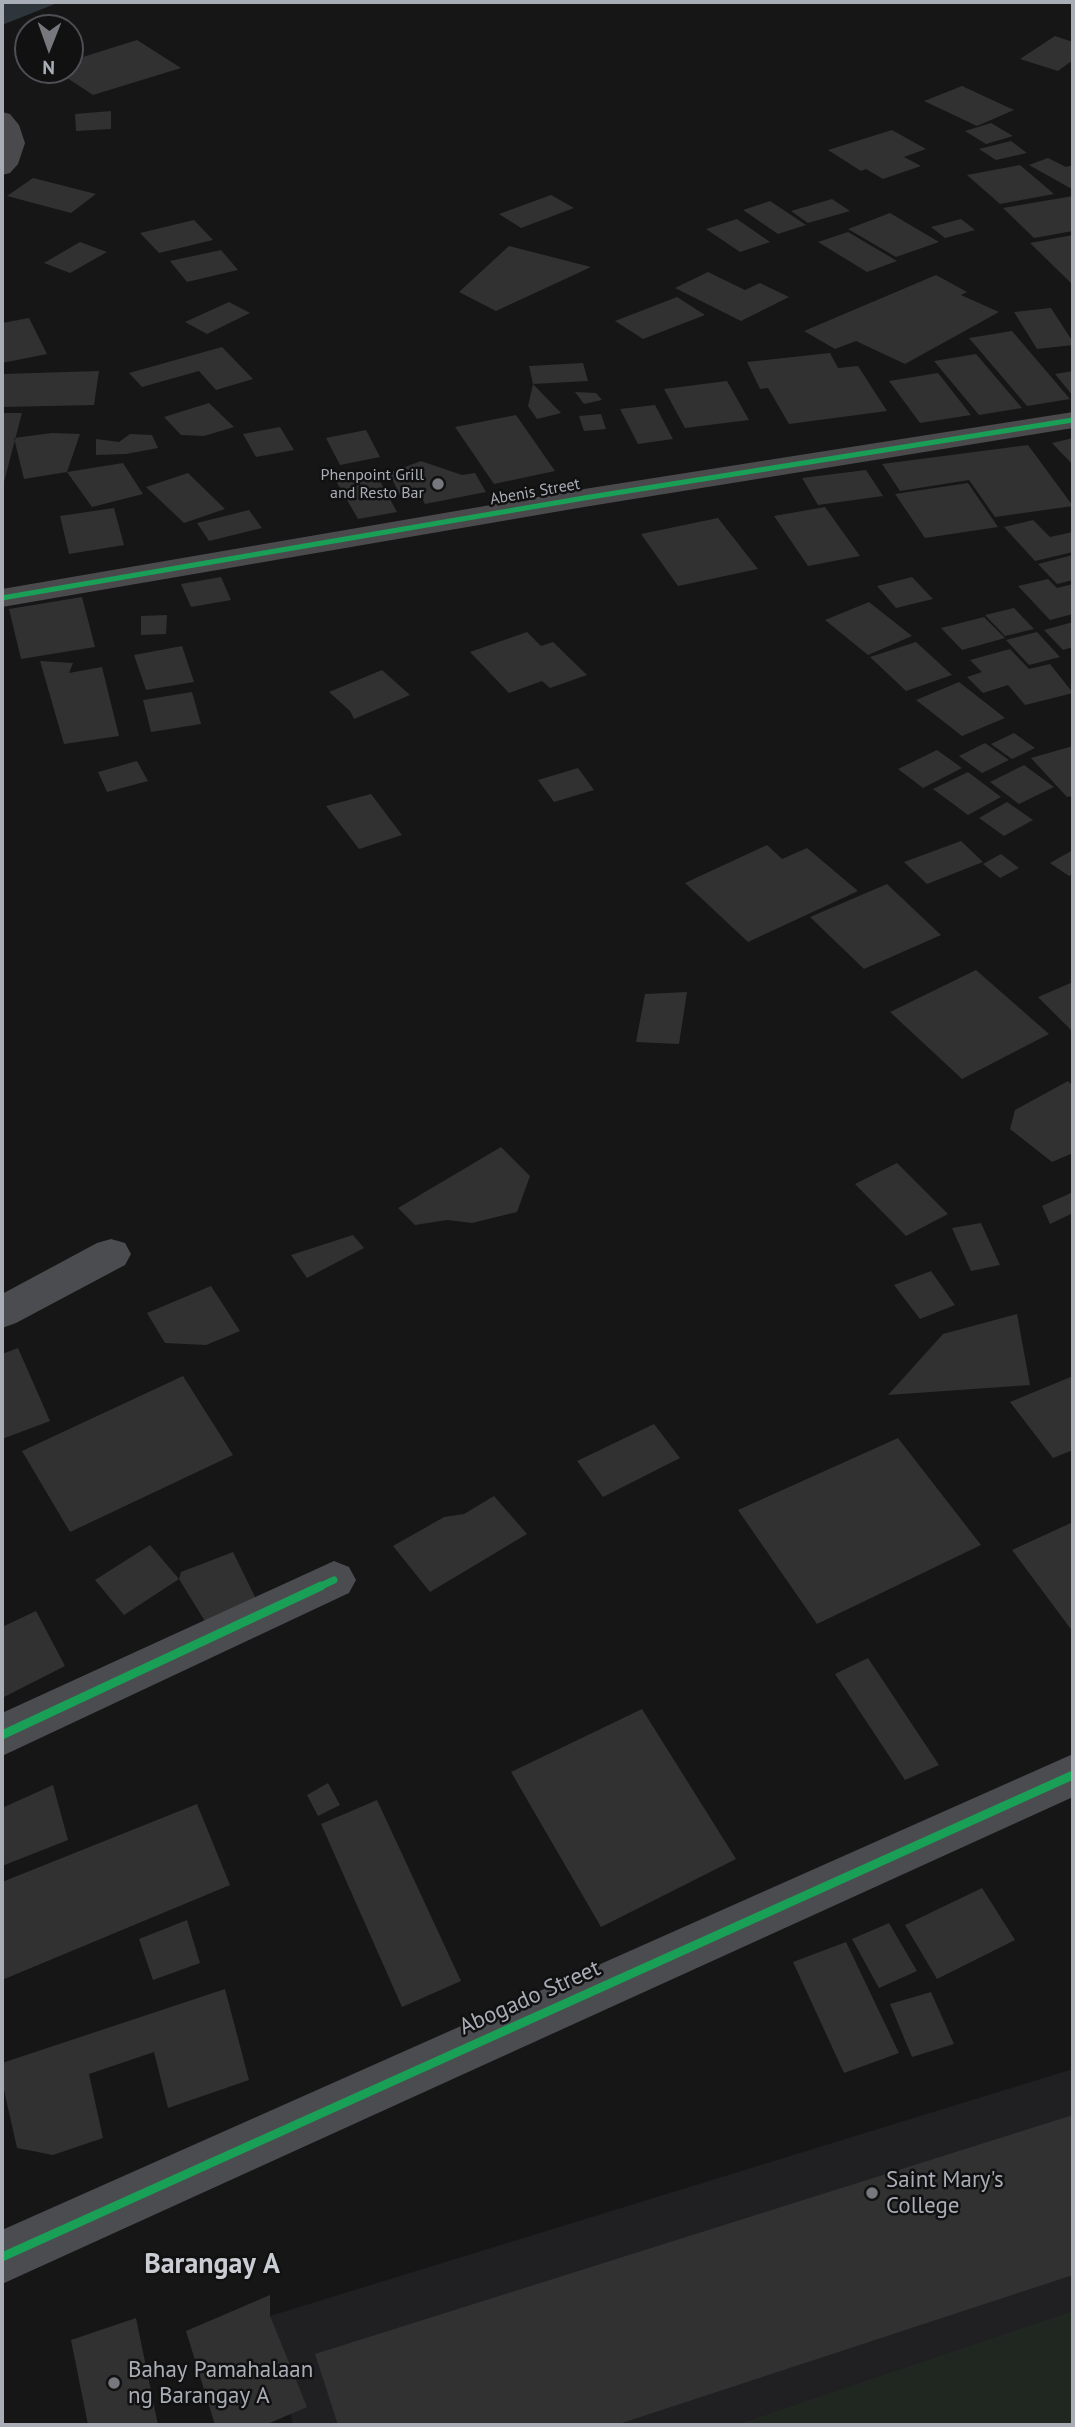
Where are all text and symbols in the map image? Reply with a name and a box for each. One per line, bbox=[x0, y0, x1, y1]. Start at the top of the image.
north arrow bbox=[14, 14, 84, 84]
text: N bbox=[42, 56, 55, 80]
place label: Phenpoint Grill and Resto Bar bbox=[321, 465, 424, 503]
street label: Abenis Street bbox=[489, 475, 581, 509]
marker: Phenpoint Grill and Resto Bar bbox=[430, 476, 446, 492]
street label: Abogado Street bbox=[455, 1955, 605, 2041]
place label: Saint Mary's College bbox=[886, 2166, 1004, 2220]
marker: Saint Mary's College bbox=[864, 2185, 880, 2201]
district label: Barangay A bbox=[144, 2248, 280, 2282]
place label: Bahay Pamahalaan ng Barangay A bbox=[128, 2356, 313, 2410]
marker: Bahay Pamahalaan ng Barangay A bbox=[106, 2375, 122, 2391]

